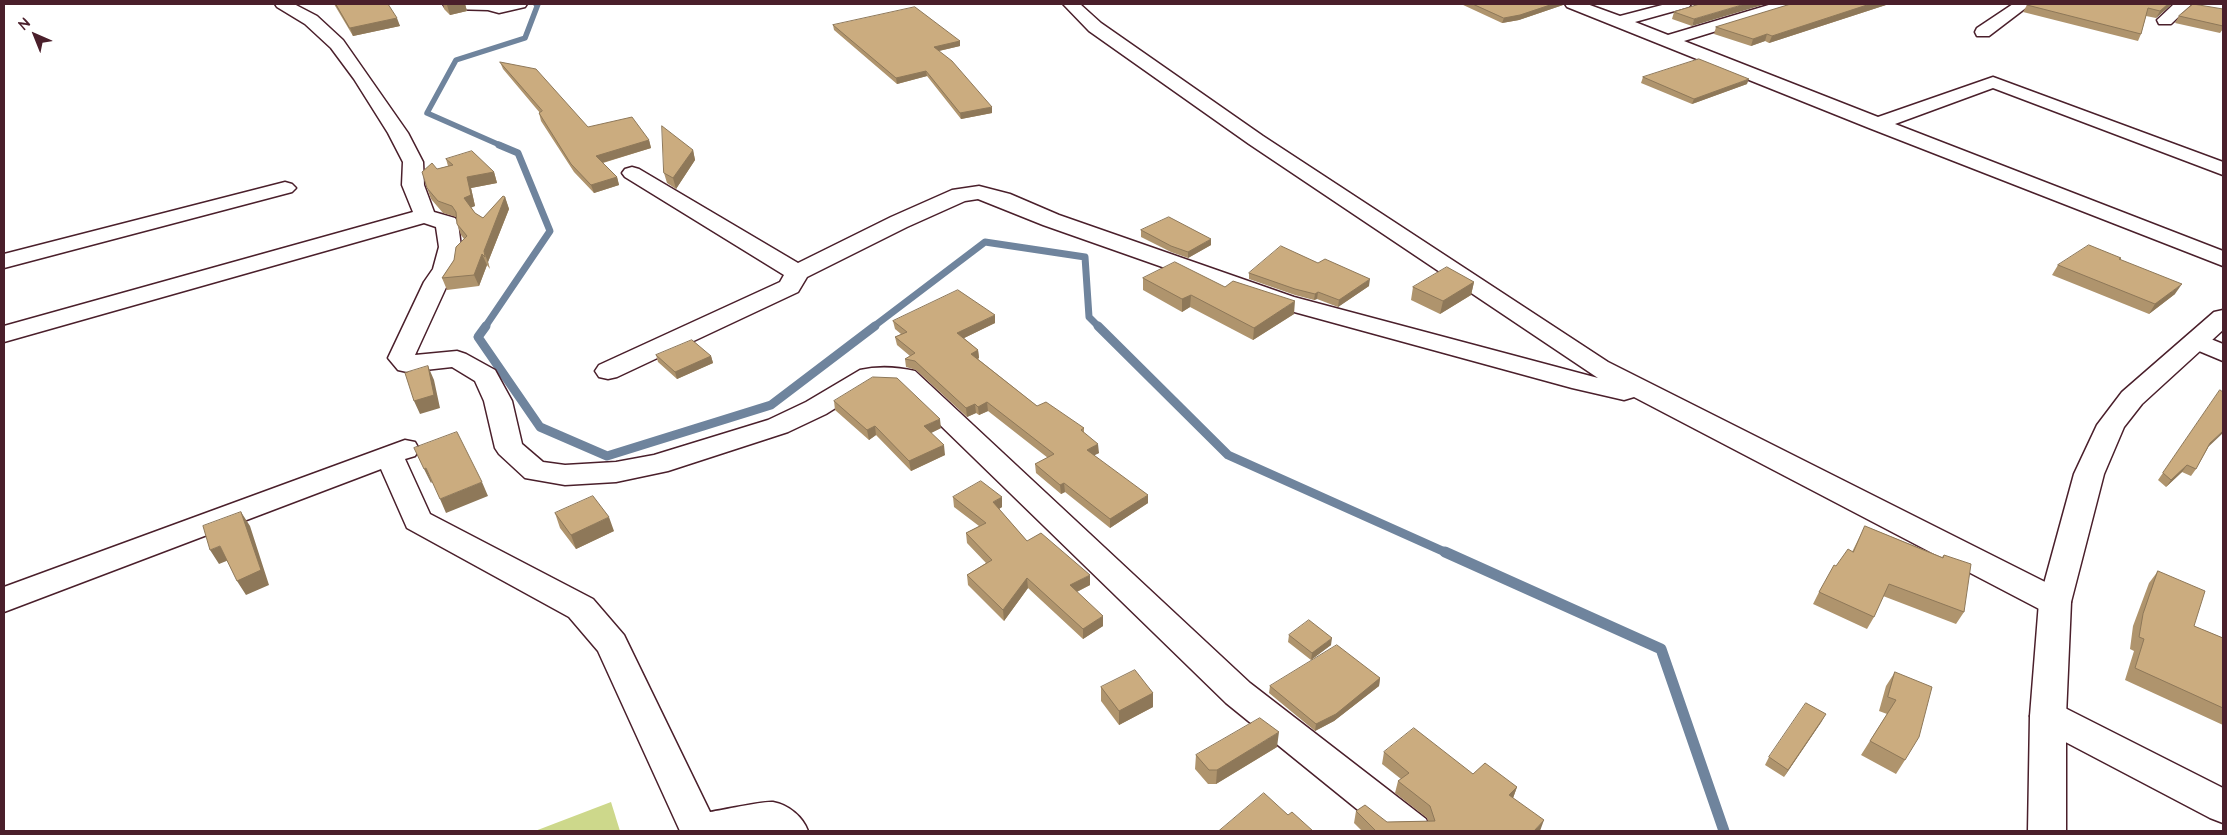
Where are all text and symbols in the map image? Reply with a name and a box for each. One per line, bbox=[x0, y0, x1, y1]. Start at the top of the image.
north arrow bbox=[10, 10, 60, 60]
text: N bbox=[14, 14, 35, 34]

